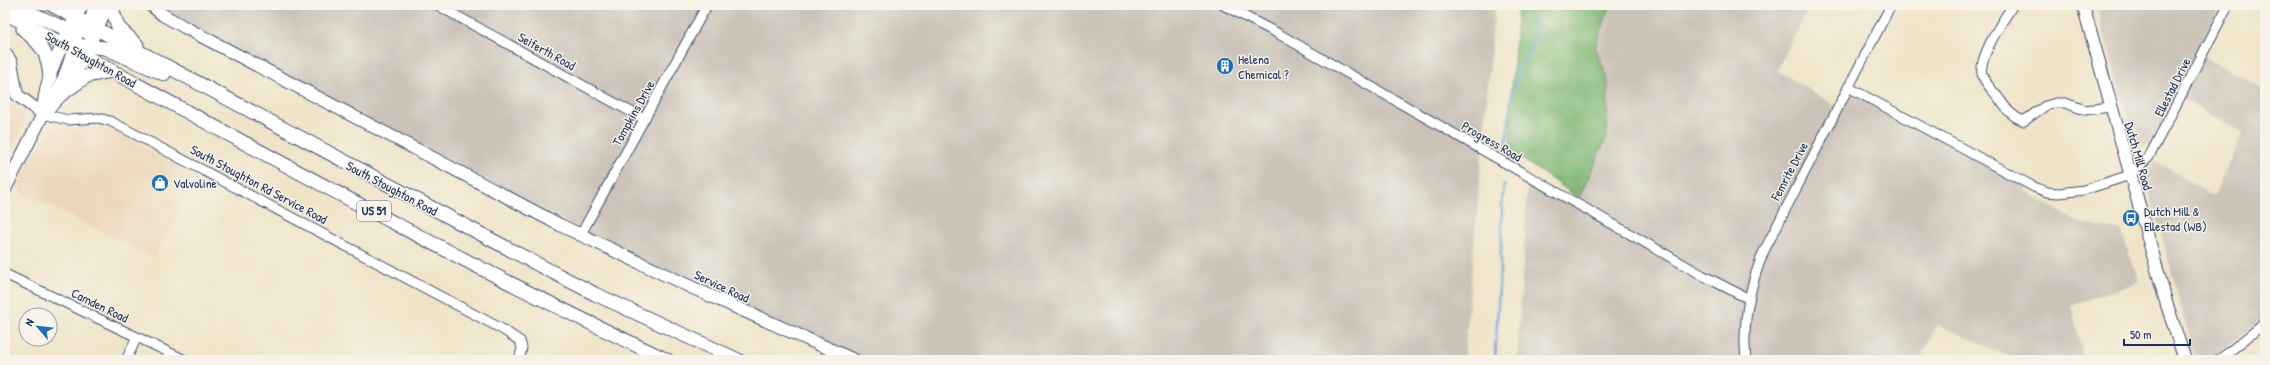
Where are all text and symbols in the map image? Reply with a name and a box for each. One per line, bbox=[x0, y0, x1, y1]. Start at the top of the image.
street label: South Stoughton Road bbox=[42, 27, 140, 91]
street label: Seiferth Road bbox=[515, 28, 579, 74]
place label: Helena Chemical ? bbox=[1238, 50, 1289, 83]
street label: Ellestad Drive bbox=[2150, 55, 2194, 119]
building icon: Helena Chemical ? bbox=[1215, 56, 1235, 76]
street label: Tompkins Drive bbox=[608, 77, 658, 149]
street label: Progress Road bbox=[1459, 117, 1525, 165]
street label: Dutch Mill Road bbox=[2121, 120, 2157, 192]
street label: Femrite Drive bbox=[1766, 139, 1812, 204]
street label: South Stoughton Rd Service Road bbox=[187, 140, 331, 228]
street label: South Stoughton Road bbox=[343, 156, 441, 220]
shop icon: Valvoline bbox=[150, 173, 170, 193]
place label: Valvoline bbox=[173, 174, 217, 192]
road number: US 51 bbox=[357, 201, 391, 221]
place label: Dutch Mill & Ellestad (WB) bbox=[2144, 202, 2207, 235]
bus stop icon: Dutch Mill & Ellestad (WB) bbox=[2121, 208, 2141, 228]
street label: Service Road bbox=[692, 265, 752, 307]
street label: Camden Road bbox=[68, 283, 132, 327]
north arrow bbox=[18, 307, 58, 347]
text: N bbox=[22, 316, 37, 328]
scale bar bbox=[2124, 321, 2190, 347]
text: 50 m bbox=[2130, 326, 2151, 343]

